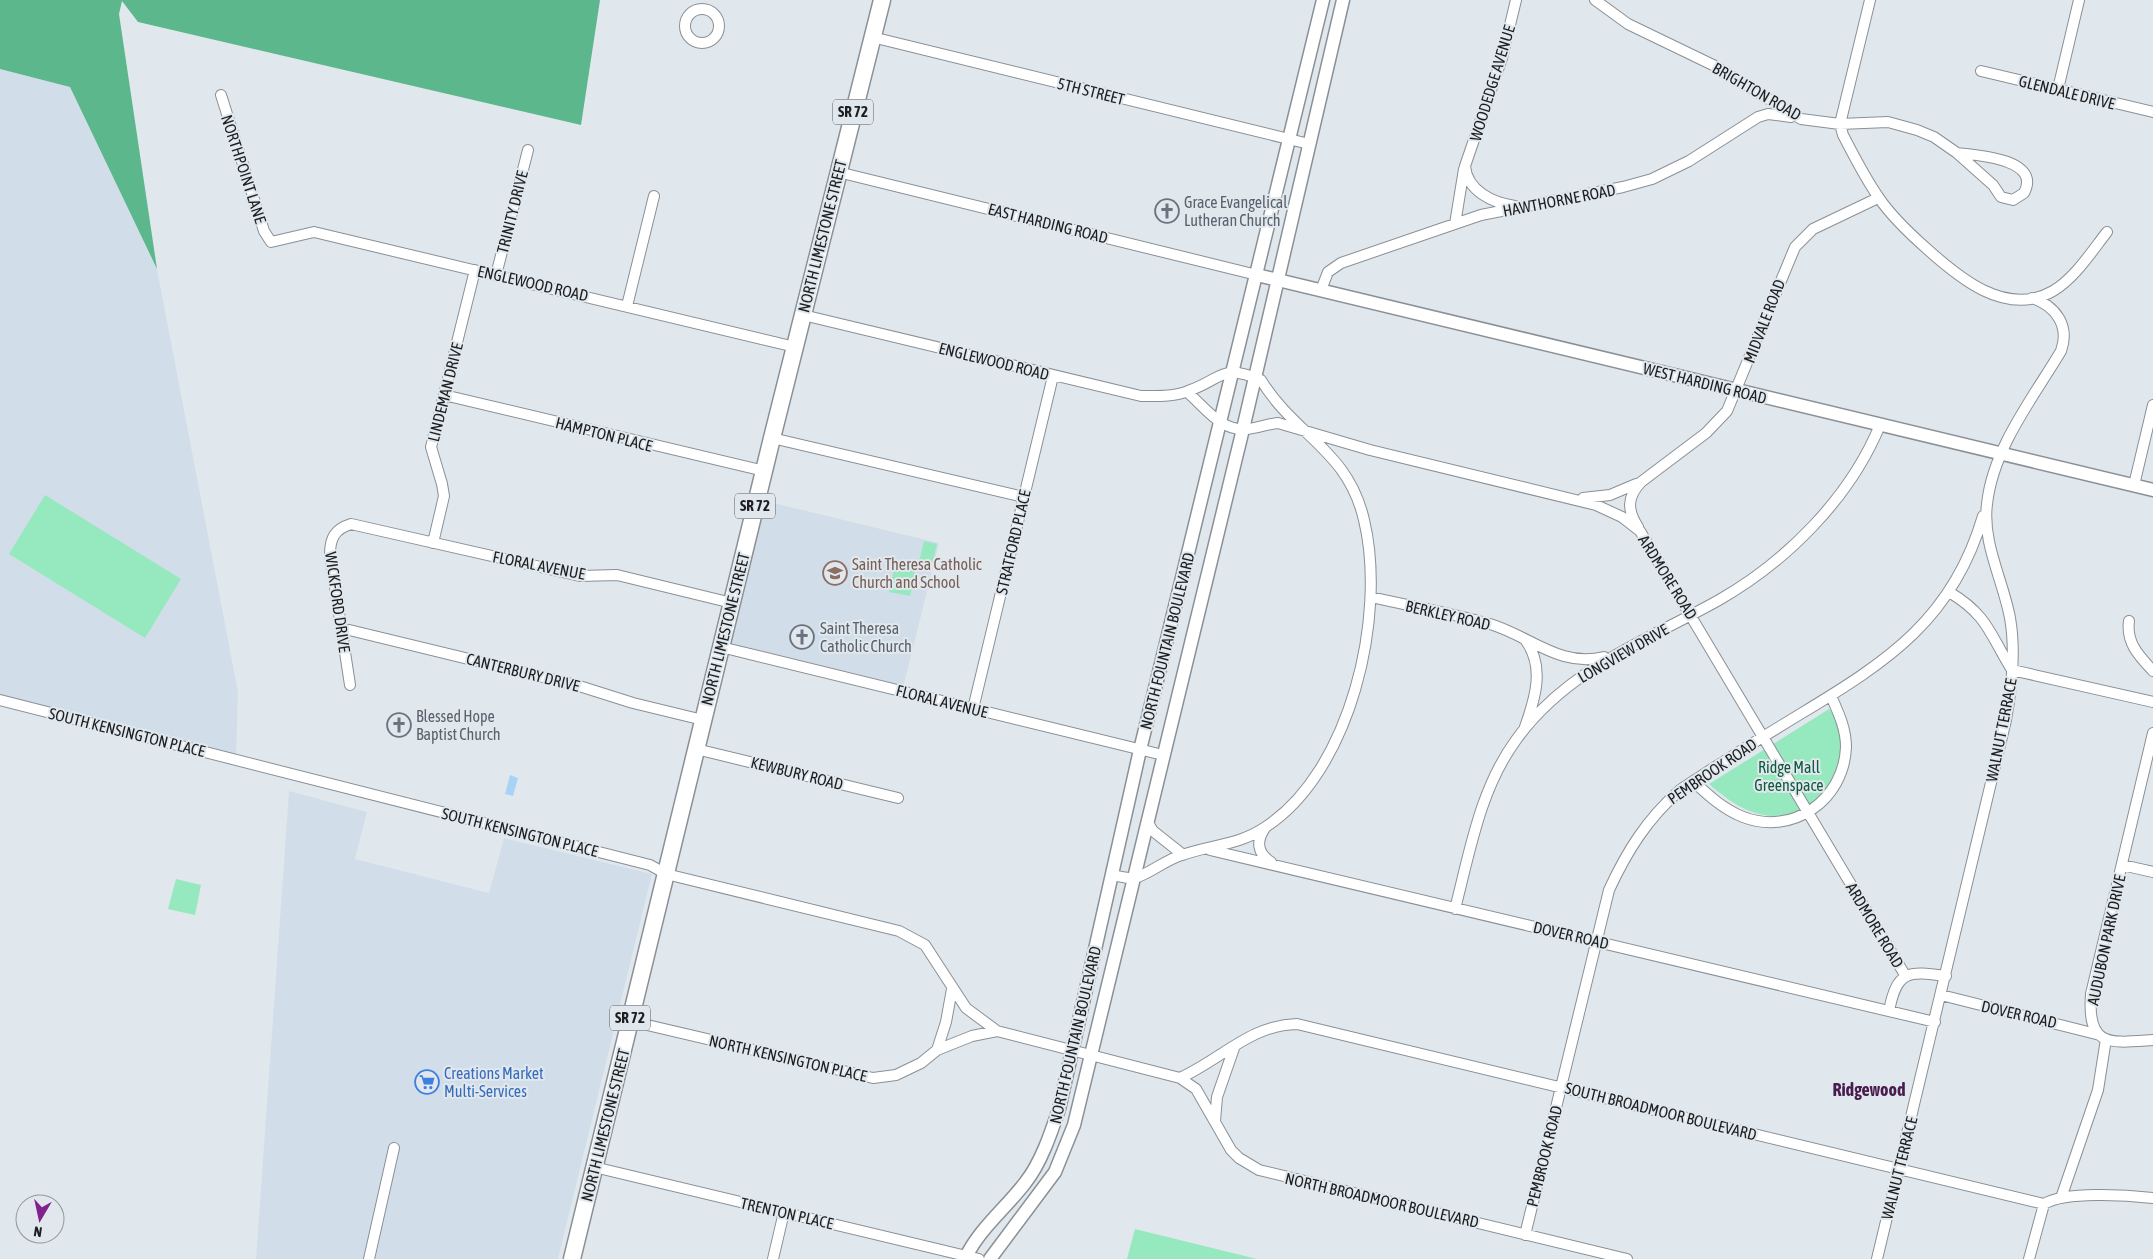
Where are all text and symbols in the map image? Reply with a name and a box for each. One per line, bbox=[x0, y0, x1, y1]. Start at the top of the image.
street label: WOODEDGE AVENUE bbox=[1466, 23, 1518, 143]
street label: BRIGHTON ROAD bbox=[1710, 58, 1804, 124]
street label: GLENDALE DRIVE bbox=[2017, 71, 2117, 113]
street label: 5TH STREET bbox=[1056, 74, 1126, 108]
road number: SR 72 bbox=[833, 100, 873, 124]
street label: NORTHPOINT LANE bbox=[218, 112, 270, 226]
street label: NORTH LIMESTONE STREET bbox=[794, 158, 850, 314]
street label: TRINITY DRIVE bbox=[493, 169, 531, 255]
street label: HAWTHORNE ROAD bbox=[1501, 180, 1617, 220]
place label: Grace Evangelical Lutheran Church bbox=[1184, 193, 1288, 229]
church icon: Grace Evangelical Lutheran Church bbox=[1154, 198, 1180, 224]
street label: EAST HARDING ROAD bbox=[986, 199, 1110, 247]
street label: ENGLEWOOD ROAD bbox=[476, 262, 590, 304]
street label: MIDVALE ROAD bbox=[1740, 277, 1788, 365]
street label: ENGLEWOOD ROAD bbox=[937, 339, 1051, 383]
street label: LINDEMAN DRIVE bbox=[424, 340, 466, 443]
street label: WEST HARDING ROAD bbox=[1641, 359, 1769, 407]
street label: HAMPTON PLACE bbox=[554, 413, 655, 455]
street label: STRATFORD PLACE bbox=[992, 488, 1034, 596]
road number: SR 72 bbox=[735, 494, 775, 518]
street label: ARDMORE ROAD bbox=[1635, 532, 1701, 622]
street label: FLORAL AVENUE bbox=[491, 547, 587, 583]
street label: WICKFORD DRIVE bbox=[322, 551, 354, 654]
street label: NORTH LIMESTONE STREET bbox=[697, 551, 753, 707]
street label: NORTH FOUNTAIN BOULEVARD bbox=[1136, 551, 1198, 731]
place label: Saint Theresa Catholic Church and School bbox=[852, 555, 982, 591]
school or university icon: Saint Theresa Catholic Church and School bbox=[822, 560, 848, 586]
street label: BERKLEY ROAD bbox=[1404, 596, 1492, 634]
place label: Saint Theresa Catholic Church bbox=[820, 619, 912, 655]
street label: LONGVIEW DRIVE bbox=[1575, 620, 1672, 686]
church icon: Saint Theresa Catholic Church bbox=[789, 624, 815, 650]
street label: CANTERBURY DRIVE bbox=[464, 649, 582, 695]
street label: WALNUT TERRACE bbox=[1982, 677, 2020, 783]
street label: FLORAL AVENUE bbox=[894, 681, 990, 721]
street label: SOUTH KENSINGTON PLACE bbox=[47, 704, 207, 760]
place label: Blessed Hope Baptist Church bbox=[416, 707, 500, 744]
church icon: Blessed Hope Baptist Church bbox=[386, 712, 412, 738]
street label: PEMBROOK ROAD bbox=[1664, 735, 1760, 807]
street label: KEWBURY ROAD bbox=[749, 753, 845, 793]
park label: Ridge Mall Greenspace bbox=[1754, 758, 1824, 795]
street label: SOUTH KENSINGTON PLACE bbox=[440, 804, 600, 860]
street label: AUDUBON PARK DRIVE bbox=[2083, 873, 2129, 1007]
street label: ARDMORE ROAD bbox=[1843, 879, 1907, 971]
street label: DOVER ROAD bbox=[1531, 918, 1611, 952]
street label: NORTH FOUNTAIN BOULEVARD bbox=[1046, 944, 1104, 1126]
street label: DOVER ROAD bbox=[1979, 997, 2059, 1031]
road number: SR 72 bbox=[610, 1006, 650, 1030]
street label: NORTH KENSINGTON PLACE bbox=[707, 1031, 869, 1085]
street label: NORTH LIMESTONE STREET bbox=[577, 1047, 633, 1203]
place label: Creations Market Multi-Services bbox=[444, 1064, 544, 1100]
supermarket icon: Creations Market Multi-Services bbox=[414, 1069, 440, 1095]
street label: SOUTH BROADMOOR BOULEVARD bbox=[1563, 1078, 1759, 1144]
district label: Ridgewood bbox=[1832, 1079, 1906, 1100]
street label: PEMBROOK ROAD bbox=[1523, 1104, 1565, 1208]
street label: WALNUT TERRACE bbox=[1878, 1115, 1920, 1221]
street label: NORTH BROADMOOR BOULEVARD bbox=[1283, 1169, 1481, 1231]
north arrow bbox=[15, 1194, 65, 1244]
street label: TRENTON PLACE bbox=[739, 1194, 835, 1232]
text: N bbox=[33, 1223, 43, 1240]

